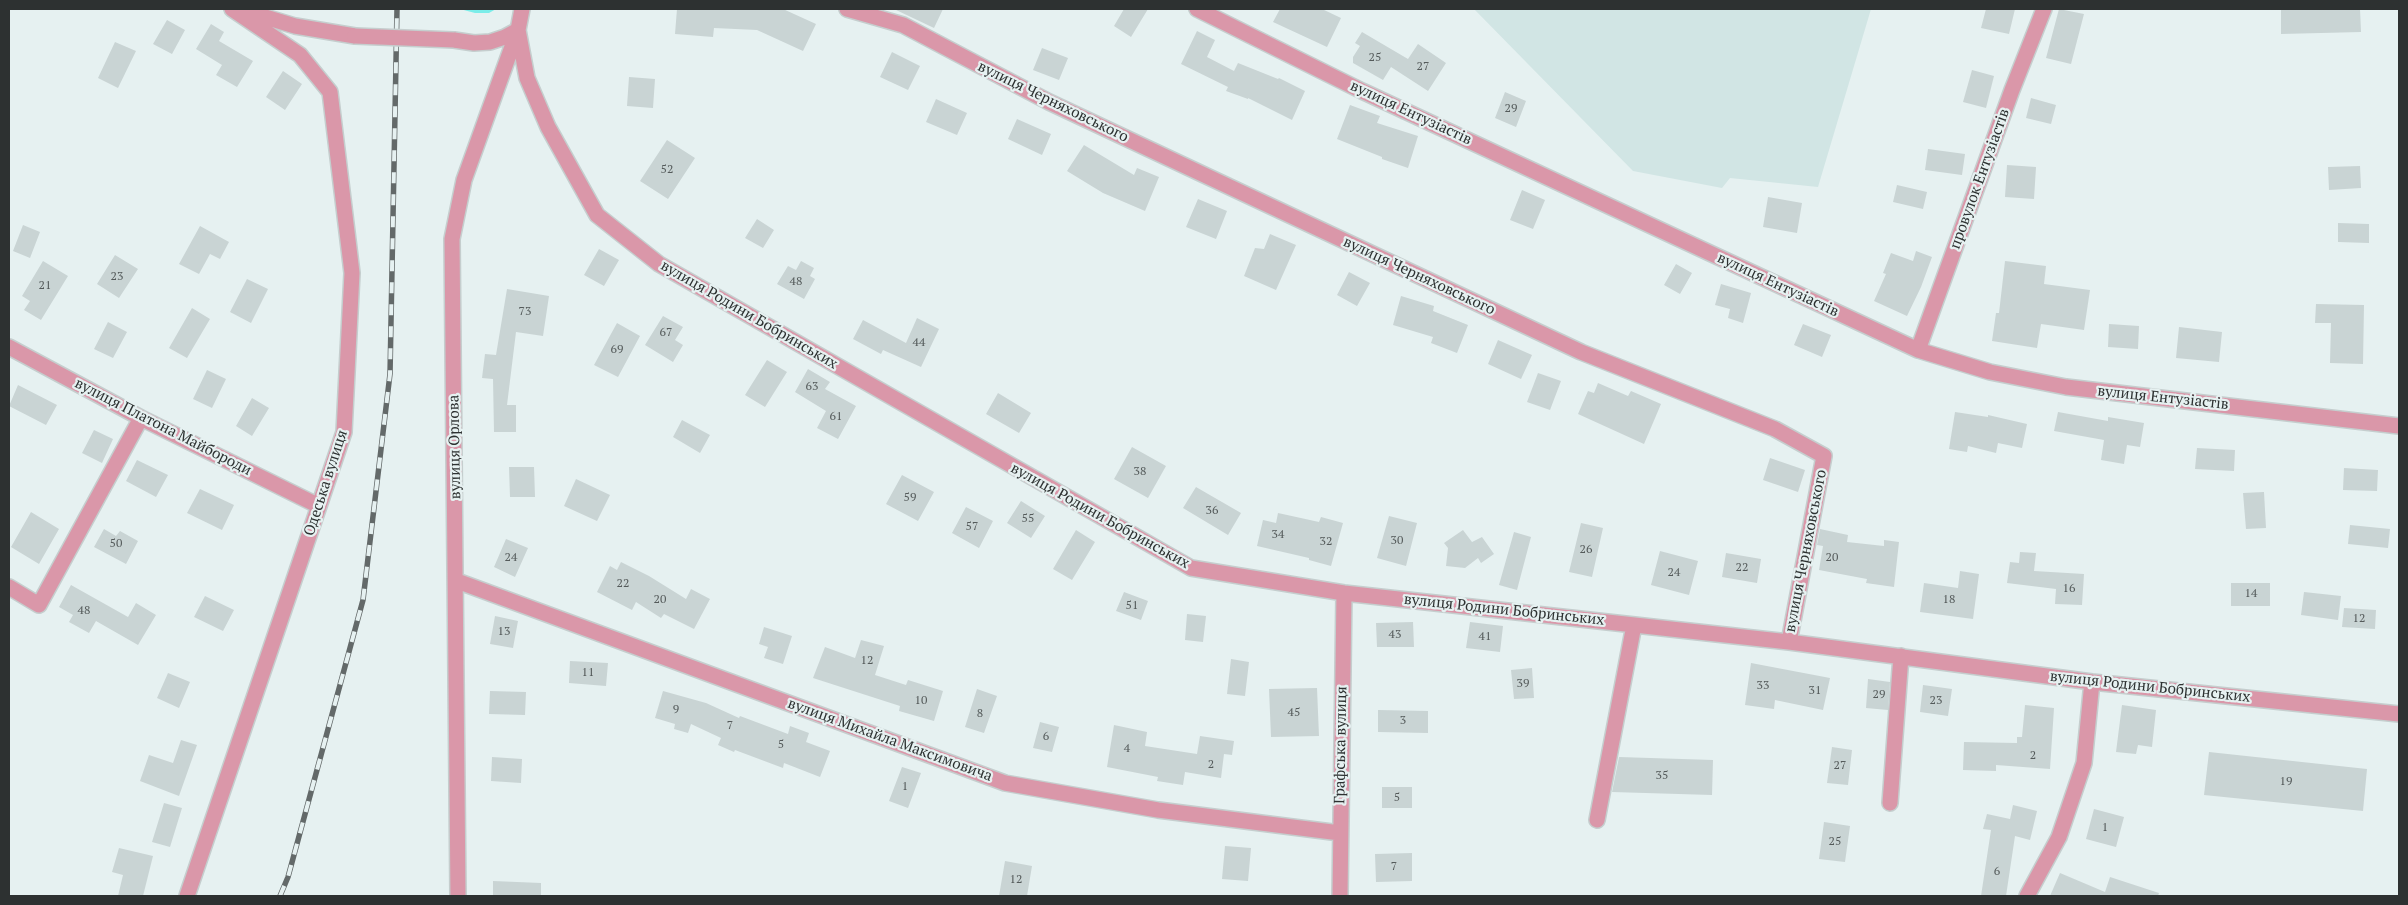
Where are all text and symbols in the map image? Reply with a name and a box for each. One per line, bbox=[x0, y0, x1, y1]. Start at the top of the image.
house number: 25 bbox=[1369, 51, 1381, 65]
street label: вулиця Черняховського bbox=[975, 58, 1131, 146]
house number: 27 bbox=[1417, 60, 1429, 74]
street label: вулиця Ентузіастів bbox=[1347, 77, 1475, 149]
house number: 29 bbox=[1505, 102, 1517, 116]
street label: провулок Ентузіастів bbox=[1946, 106, 2014, 252]
house number: 52 bbox=[661, 163, 673, 177]
street label: вулиця Черняховського bbox=[1340, 233, 1498, 319]
street label: вулиця Ентузіастів bbox=[1714, 249, 1842, 321]
street label: вулиця Родини Бобринських bbox=[657, 257, 841, 373]
house number: 23 bbox=[111, 270, 123, 284]
house number: 48 bbox=[790, 275, 802, 289]
house number: 21 bbox=[39, 279, 51, 293]
house number: 73 bbox=[519, 305, 531, 319]
house number: 67 bbox=[660, 326, 672, 340]
house number: 44 bbox=[913, 336, 925, 350]
house number: 69 bbox=[611, 343, 623, 357]
street label: вулиця Платона Майбороди bbox=[71, 374, 255, 480]
house number: 63 bbox=[806, 380, 818, 394]
street label: вулиця Ентузіастів bbox=[2096, 382, 2230, 414]
street label: вулиця Орлова bbox=[445, 395, 465, 499]
house number: 61 bbox=[830, 410, 842, 424]
street label: Одеська вулиця bbox=[300, 428, 352, 538]
street label: вулиця Родини Бобринських bbox=[1008, 459, 1192, 573]
house number: 38 bbox=[1134, 465, 1146, 479]
street label: вулиця Черняховського bbox=[1781, 468, 1831, 634]
house number: 59 bbox=[904, 491, 916, 505]
house number: 36 bbox=[1206, 504, 1218, 518]
house number: 55 bbox=[1022, 512, 1034, 526]
house number: 57 bbox=[966, 520, 978, 534]
house number: 34 bbox=[1272, 528, 1284, 542]
house number: 30 bbox=[1391, 534, 1403, 548]
house number: 32 bbox=[1320, 535, 1332, 549]
house number: 50 bbox=[110, 537, 122, 551]
house number: 26 bbox=[1580, 543, 1592, 557]
house number: 24 bbox=[505, 551, 517, 565]
house number: 20 bbox=[1826, 551, 1838, 565]
house number: 22 bbox=[1736, 561, 1748, 575]
house number: 24 bbox=[1668, 566, 1680, 580]
house number: 22 bbox=[617, 577, 629, 591]
house number: 16 bbox=[2063, 582, 2075, 596]
house number: 14 bbox=[2245, 587, 2257, 601]
street label: вулиця Родини Бобринських bbox=[1403, 591, 1605, 629]
house number: 20 bbox=[654, 593, 666, 607]
house number: 18 bbox=[1943, 593, 1955, 607]
house number: 51 bbox=[1126, 599, 1138, 613]
house number: 48 bbox=[78, 604, 90, 618]
house number: 12 bbox=[2353, 612, 2365, 626]
house number: 13 bbox=[498, 625, 510, 639]
house number: 43 bbox=[1389, 628, 1401, 642]
house number: 41 bbox=[1479, 630, 1491, 644]
house number: 12 bbox=[861, 654, 873, 668]
house number: 11 bbox=[582, 666, 594, 680]
street label: вулиця Родини Бобринських bbox=[2049, 668, 2251, 706]
house number: 39 bbox=[1517, 677, 1529, 691]
house number: 33 bbox=[1757, 679, 1769, 693]
house number: 31 bbox=[1809, 684, 1821, 698]
street label: Графська вулиця bbox=[1331, 686, 1351, 804]
house number: 29 bbox=[1873, 688, 1885, 702]
house number: 10 bbox=[915, 694, 927, 708]
house number: 23 bbox=[1930, 694, 1942, 708]
street label: вулиця Михайла Максимовича bbox=[785, 695, 995, 785]
house number: 9 bbox=[673, 703, 679, 717]
house number: 45 bbox=[1288, 706, 1300, 720]
house number: 8 bbox=[977, 707, 983, 721]
house number: 3 bbox=[1400, 714, 1406, 728]
house number: 7 bbox=[727, 719, 733, 733]
house number: 6 bbox=[1043, 730, 1049, 744]
house number: 5 bbox=[778, 738, 784, 752]
house number: 4 bbox=[1124, 742, 1130, 756]
house number: 2 bbox=[2030, 749, 2036, 763]
house number: 2 bbox=[1208, 758, 1214, 772]
house number: 27 bbox=[1834, 759, 1846, 773]
house number: 35 bbox=[1656, 769, 1668, 783]
house number: 19 bbox=[2280, 775, 2292, 789]
house number: 1 bbox=[902, 780, 908, 794]
house number: 5 bbox=[1394, 791, 1400, 805]
house number: 1 bbox=[2102, 821, 2108, 835]
house number: 25 bbox=[1829, 835, 1841, 849]
house number: 7 bbox=[1391, 860, 1397, 874]
house number: 6 bbox=[1994, 865, 2000, 879]
house number: 12 bbox=[1010, 873, 1022, 887]

